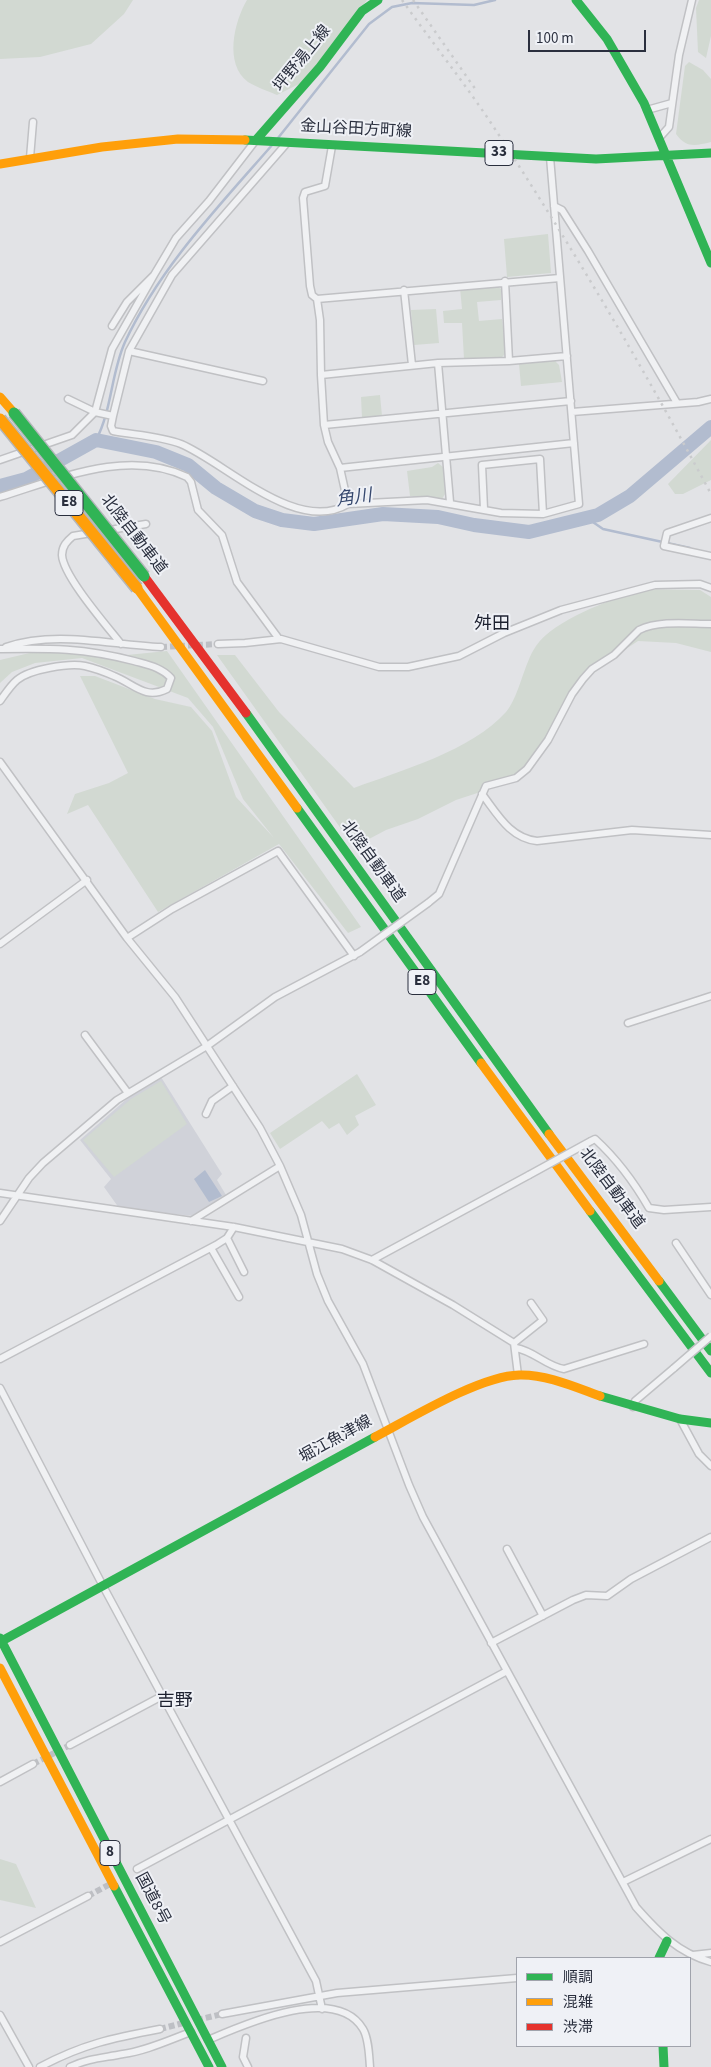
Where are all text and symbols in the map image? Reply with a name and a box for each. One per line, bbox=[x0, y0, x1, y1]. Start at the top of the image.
scale bar bbox=[531, 20, 648, 52]
street label: 坪野湯上線 bbox=[270, 22, 336, 96]
text: 100 m bbox=[536, 28, 574, 49]
street label: 金山谷田方町線 bbox=[300, 117, 412, 143]
road number: 33 bbox=[485, 140, 513, 166]
water label: 角川 bbox=[335, 486, 373, 512]
road number: E8 bbox=[55, 490, 83, 516]
street label: 北陸自動車道 bbox=[96, 491, 170, 579]
district label: 舛田 bbox=[474, 614, 510, 636]
street label: 北陸自動車道 bbox=[336, 818, 408, 906]
road number: E8 bbox=[408, 970, 436, 994]
street label: 北陸自動車道 bbox=[574, 1145, 648, 1233]
street label: 堀江魚津線 bbox=[296, 1412, 376, 1468]
district label: 吉野 bbox=[157, 1691, 193, 1713]
road number: 8 bbox=[100, 1840, 120, 1866]
street label: 国道8号 bbox=[130, 1870, 174, 1928]
legend bbox=[516, 1957, 691, 2047]
text: 順調 bbox=[563, 1967, 593, 1988]
text: 混雑 bbox=[563, 1992, 593, 2013]
text: 渋滞 bbox=[563, 2017, 593, 2038]

